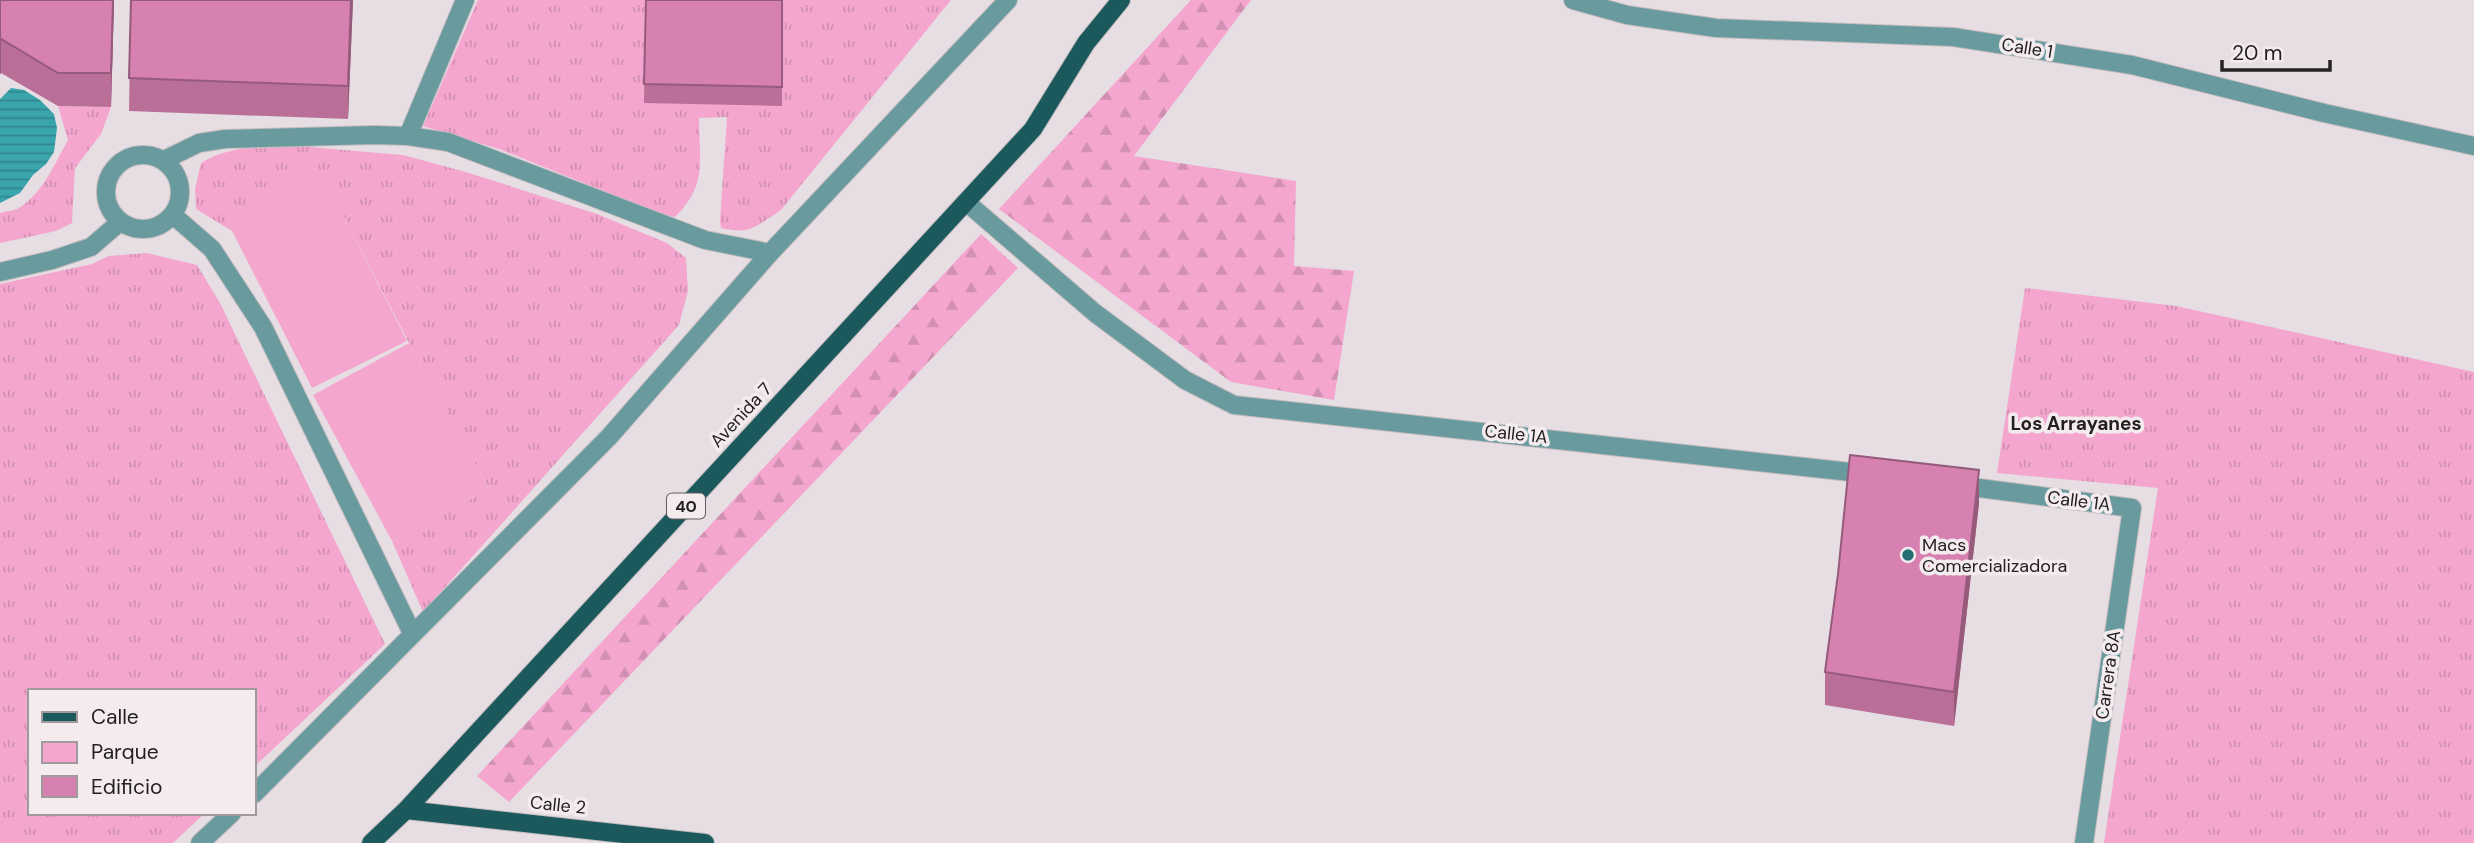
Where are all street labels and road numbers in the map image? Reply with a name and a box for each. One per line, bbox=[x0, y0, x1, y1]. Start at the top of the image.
street label: Calle 1 bbox=[2000, 32, 2054, 64]
street label: Avenida 7 bbox=[705, 377, 777, 453]
street label: Calle 1A bbox=[1483, 419, 1549, 449]
street label: Calle 1A bbox=[2046, 485, 2112, 517]
road number: 40 bbox=[667, 494, 705, 519]
street label: Carrera 8A bbox=[2090, 629, 2126, 721]
street label: Calle 2 bbox=[529, 790, 587, 820]

